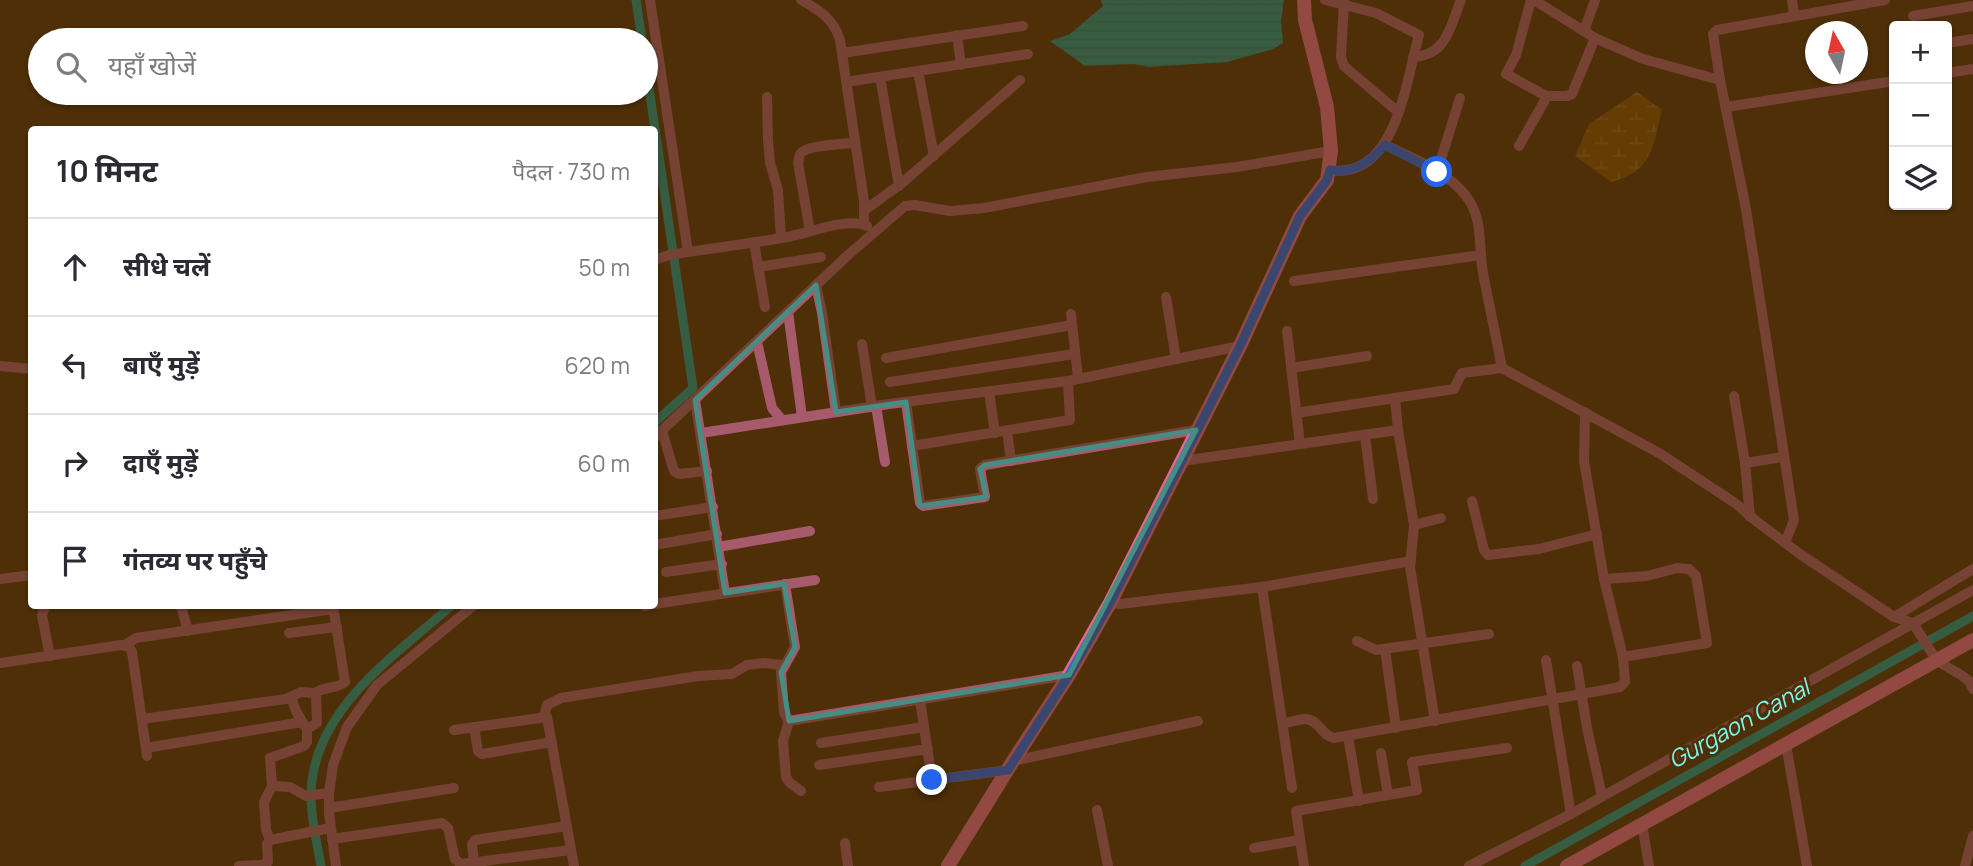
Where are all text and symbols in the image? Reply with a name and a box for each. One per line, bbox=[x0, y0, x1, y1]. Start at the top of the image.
north arrow bbox=[1805, 21, 1868, 84]
map controls bbox=[1889, 21, 1952, 210]
button: + bbox=[1889, 21, 1952, 84]
search box bbox=[28, 28, 658, 105]
text: यहाँ खोजें bbox=[108, 47, 196, 83]
icon: search bbox=[52, 48, 90, 86]
button: − bbox=[1889, 84, 1952, 147]
button: layers bbox=[1889, 147, 1952, 210]
text: 10 मिनट bbox=[56, 150, 158, 191]
text: पैदल · 730 m bbox=[512, 155, 630, 187]
route start bbox=[1421, 156, 1452, 187]
icon: ahead bbox=[56, 248, 94, 286]
text: सीधे चलें bbox=[123, 248, 210, 284]
text: 50 m bbox=[579, 251, 630, 283]
icon: left bbox=[56, 346, 94, 384]
text: बाएँ मुड़ें bbox=[123, 346, 200, 382]
text: 620 m bbox=[564, 349, 630, 381]
icon: right bbox=[56, 444, 94, 482]
text: दाएँ मुड़ें bbox=[123, 444, 198, 480]
text: 60 m bbox=[578, 447, 630, 479]
icon: arrive bbox=[56, 542, 94, 580]
text: गंतव्य पर पहुँचे bbox=[123, 542, 267, 578]
water label: Gurgaon Canal bbox=[1662, 670, 1817, 775]
route end bbox=[916, 764, 947, 795]

